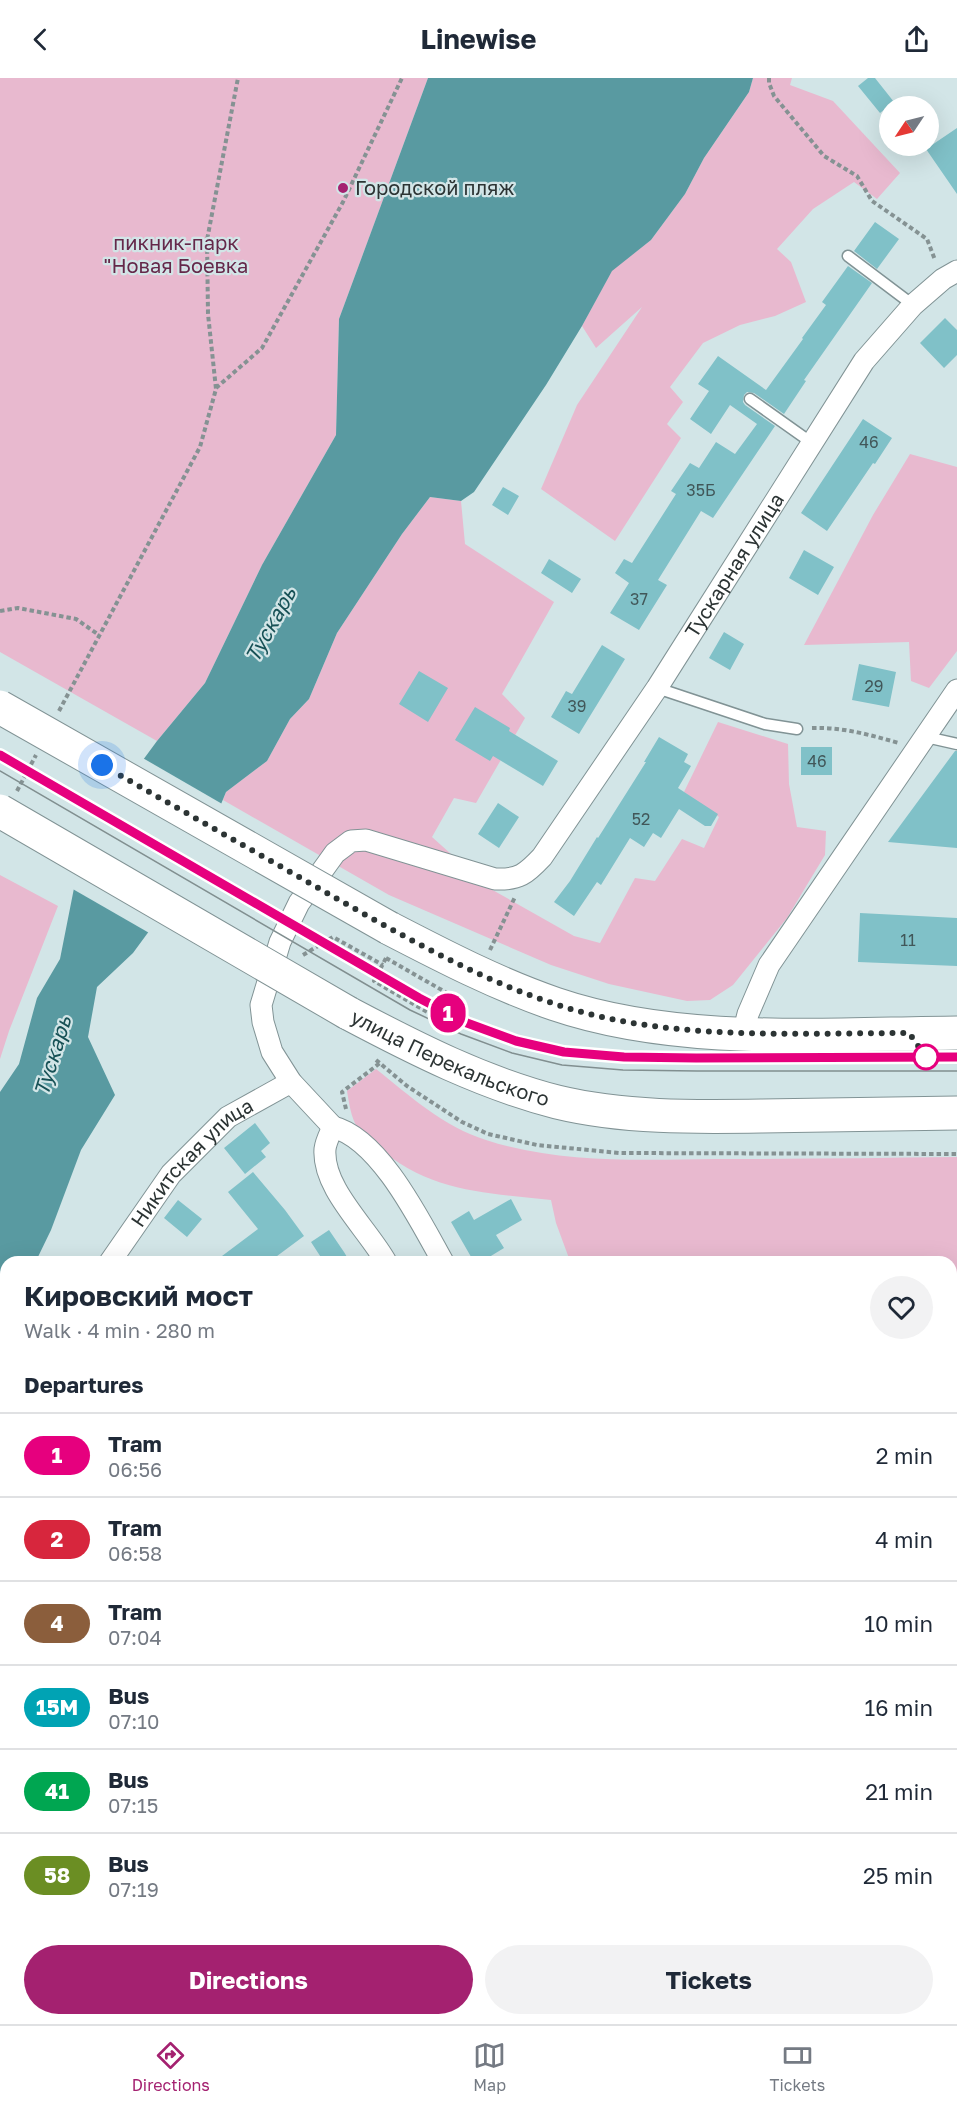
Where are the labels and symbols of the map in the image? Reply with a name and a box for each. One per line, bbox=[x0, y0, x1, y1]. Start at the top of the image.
north arrow bbox=[879, 96, 939, 156]
place label: Городской пляж bbox=[355, 175, 515, 199]
marker: Городской пляж bbox=[336, 181, 350, 195]
park label: пикник-парк "Новая Боевка bbox=[104, 230, 248, 277]
house number: 46 bbox=[859, 432, 879, 452]
house number: 35Б bbox=[686, 480, 716, 500]
street label: Тускарная улица bbox=[679, 488, 788, 641]
water label: Тускарь bbox=[239, 582, 302, 667]
house number: 37 bbox=[630, 589, 648, 609]
house number: 29 bbox=[865, 676, 883, 696]
house number: 39 bbox=[567, 696, 587, 716]
your location bbox=[87, 750, 117, 780]
house number: 46 bbox=[807, 751, 827, 771]
house number: 52 bbox=[632, 809, 650, 829]
house number: 11 bbox=[900, 930, 916, 950]
line badge: 1 bbox=[428, 994, 468, 1032]
street label: улица Перекальского bbox=[347, 1004, 552, 1110]
water label: Тускарь bbox=[28, 1012, 77, 1099]
unlabelled marker bbox=[913, 1044, 939, 1070]
street label: Никитская улица bbox=[125, 1093, 257, 1231]

